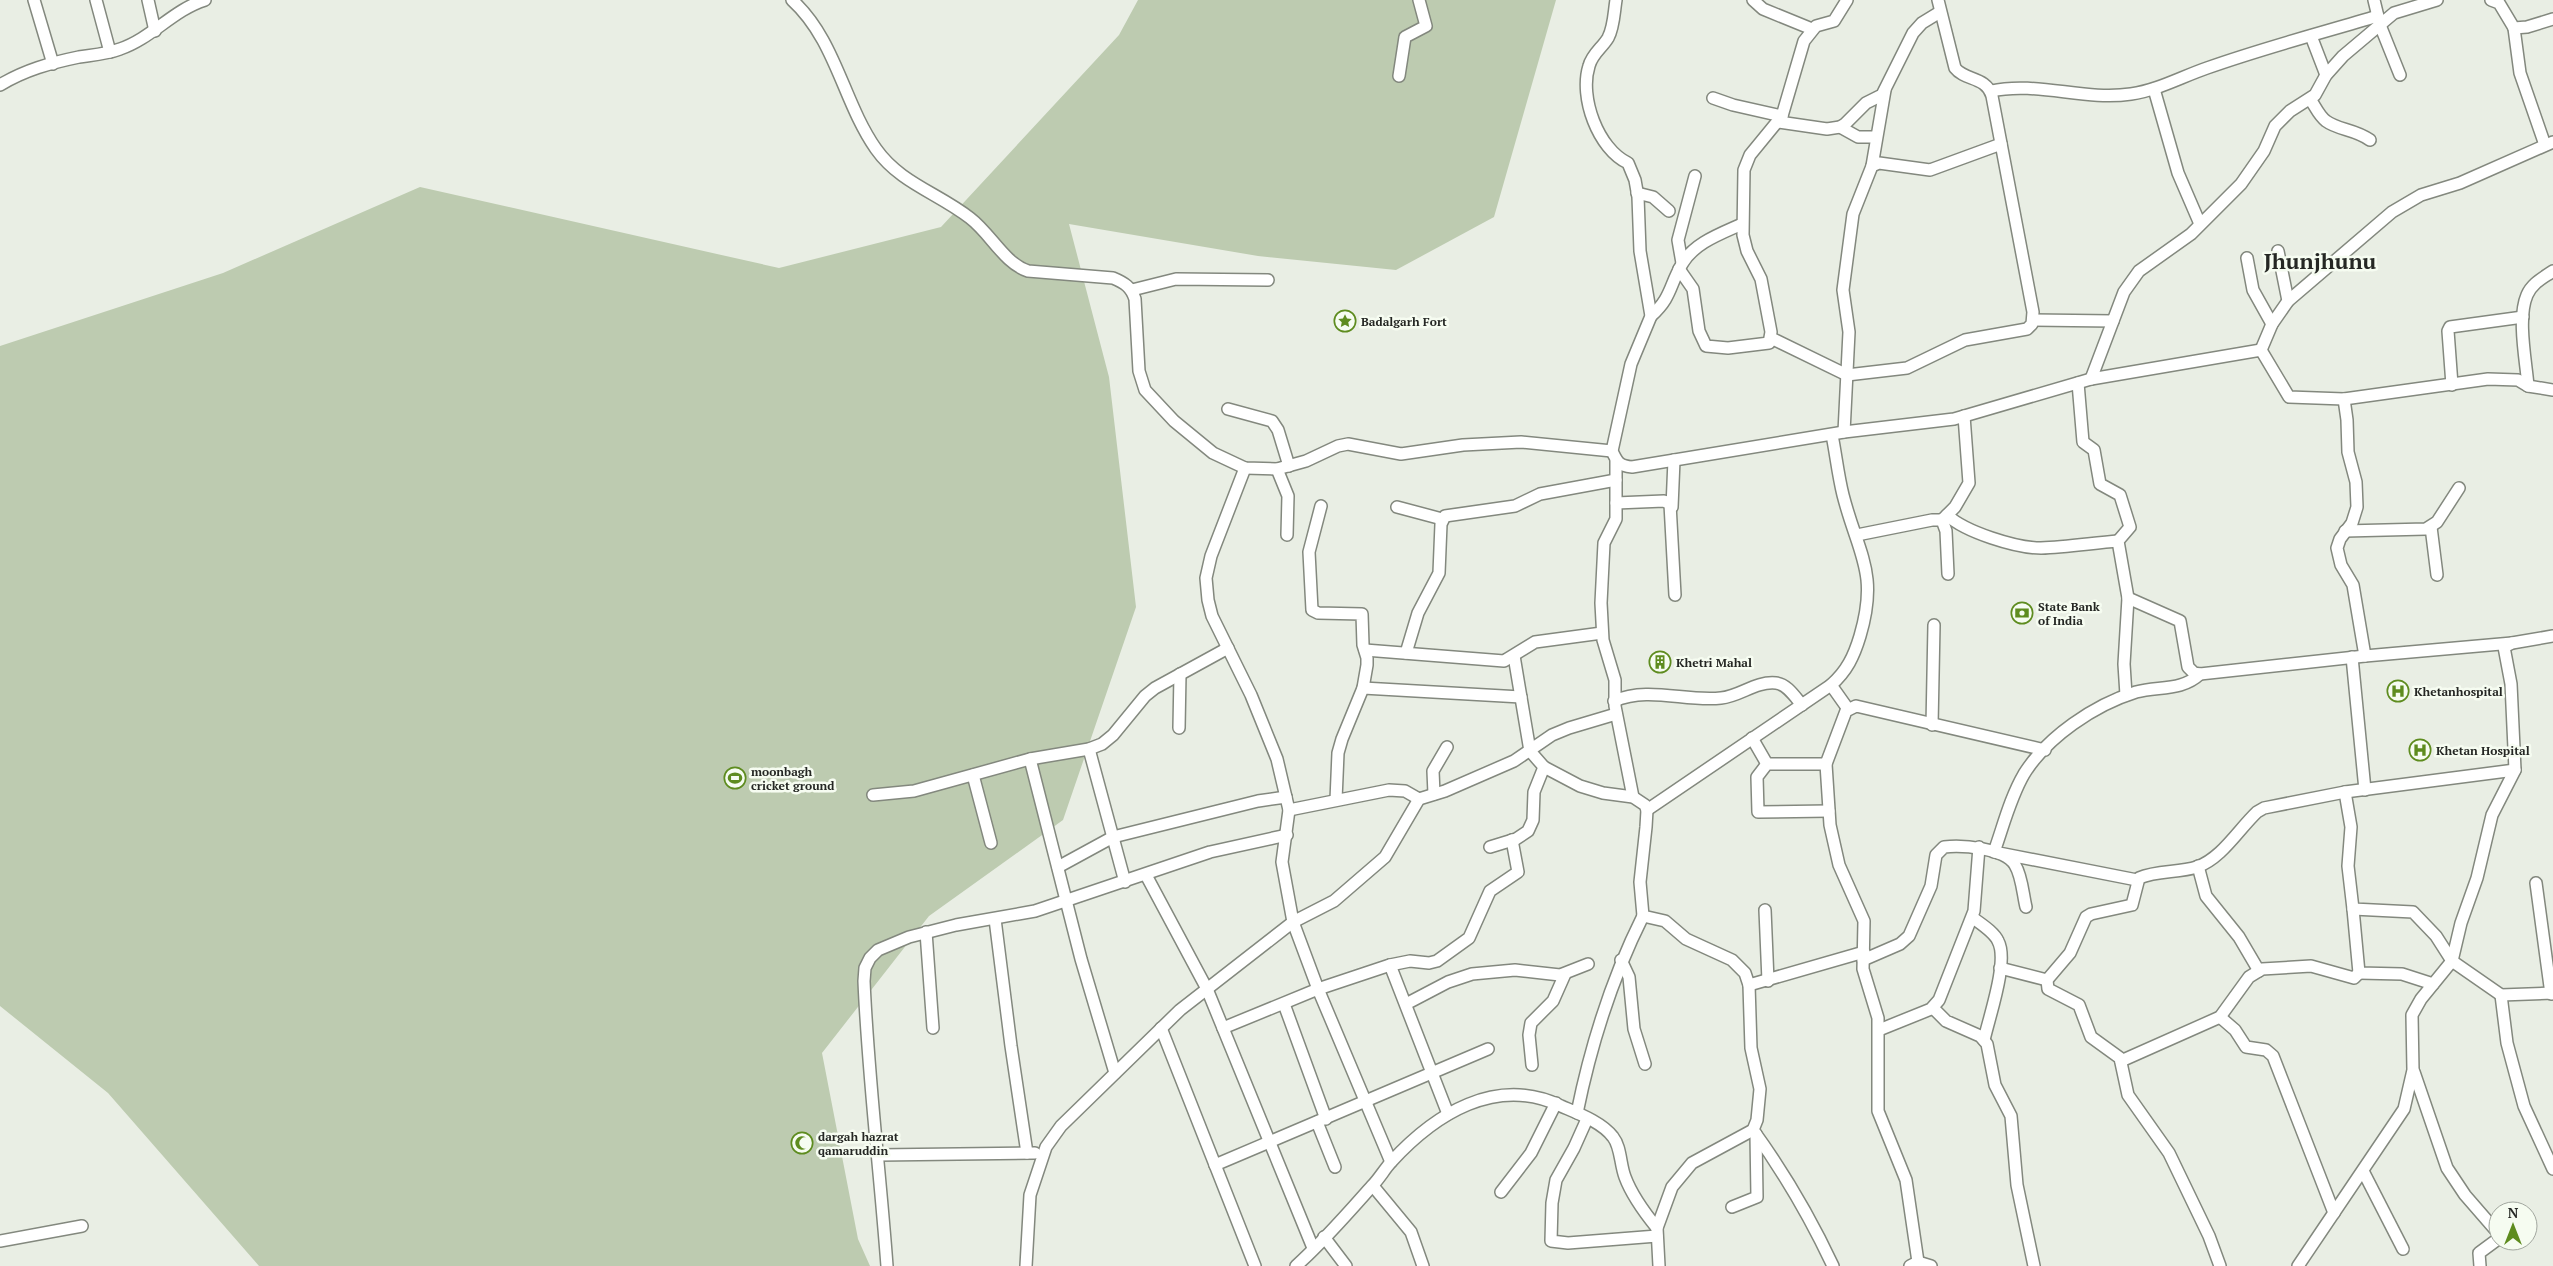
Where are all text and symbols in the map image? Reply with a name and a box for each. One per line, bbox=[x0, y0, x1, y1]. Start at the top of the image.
district label: Jhunjhunu bbox=[2264, 246, 2377, 275]
place icon: Badalgarh Fort bbox=[1333, 309, 1357, 333]
place label: Badalgarh Fort bbox=[1361, 314, 1447, 329]
place label: State Bank of India bbox=[2038, 599, 2100, 628]
bank icon: State Bank of India bbox=[2010, 601, 2034, 625]
building icon: Khetri Mahal bbox=[1648, 650, 1672, 674]
place label: Khetri Mahal bbox=[1676, 655, 1752, 670]
hospital icon: Khetanhospital bbox=[2386, 679, 2410, 703]
place label: Khetanhospital bbox=[2414, 684, 2503, 699]
hospital icon: Khetan Hospital bbox=[2408, 738, 2432, 762]
place label: Khetan Hospital bbox=[2436, 743, 2530, 758]
place label: moonbagh cricket ground bbox=[751, 764, 835, 793]
sports icon: moonbagh cricket ground bbox=[723, 766, 747, 790]
place label: dargah hazrat qamaruddin bbox=[818, 1129, 899, 1158]
mosque icon: dargah hazrat qamaruddin bbox=[790, 1131, 814, 1155]
north arrow bbox=[2488, 1201, 2538, 1251]
text: N bbox=[2508, 1203, 2519, 1222]

